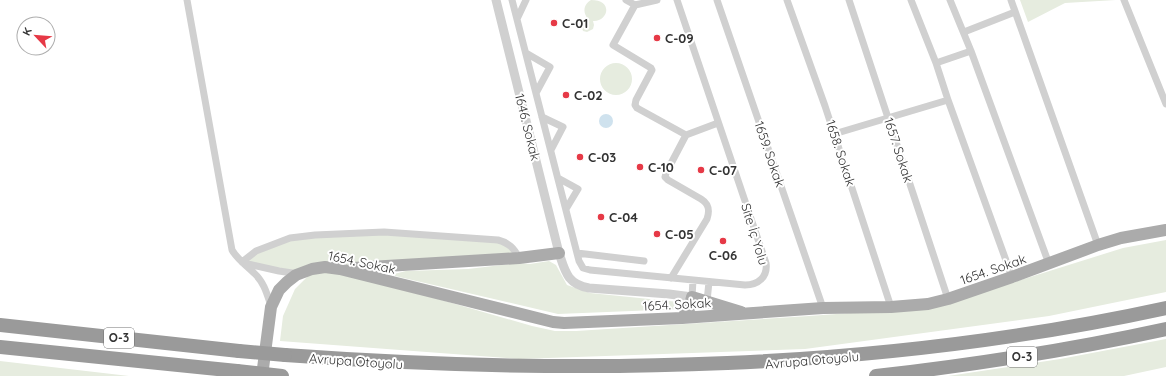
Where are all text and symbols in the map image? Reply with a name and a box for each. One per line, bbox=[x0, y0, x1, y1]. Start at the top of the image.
place label: C-01 bbox=[562, 15, 588, 31]
north arrow bbox=[16, 16, 56, 56]
marker: C-01 bbox=[549, 18, 559, 28]
text: K bbox=[19, 25, 35, 38]
place label: C-09 bbox=[665, 30, 694, 46]
marker: C-09 bbox=[652, 33, 662, 43]
place label: C-02 bbox=[574, 87, 603, 103]
marker: C-02 bbox=[561, 90, 571, 100]
street label: 1646. Sokak bbox=[512, 92, 544, 162]
street label: 1657. Sokak bbox=[881, 115, 917, 185]
street label: 1658. Sokak bbox=[823, 118, 859, 188]
street label: 1659. Sokak bbox=[751, 119, 789, 189]
place label: C-03 bbox=[588, 149, 616, 165]
marker: C-03 bbox=[575, 152, 585, 162]
place label: C-10 bbox=[648, 159, 674, 175]
marker: C-10 bbox=[635, 162, 645, 172]
place label: C-07 bbox=[709, 162, 737, 178]
marker: C-07 bbox=[696, 165, 706, 175]
street label: Site İç Yolu bbox=[738, 201, 772, 267]
place label: C-04 bbox=[609, 209, 638, 225]
marker: C-04 bbox=[596, 212, 606, 222]
place label: C-05 bbox=[665, 226, 694, 242]
marker: C-05 bbox=[652, 229, 662, 239]
marker: C-06 bbox=[718, 236, 728, 246]
street label: 1654. Sokak bbox=[327, 247, 397, 277]
place label: C-06 bbox=[709, 247, 737, 263]
street label: 1654. Sokak bbox=[958, 250, 1028, 288]
street label: 1654. Sokak bbox=[642, 294, 712, 314]
road number: O-3 bbox=[104, 328, 134, 348]
road number: O-3 bbox=[1007, 347, 1037, 367]
street label: Avrupa Otoyolu bbox=[764, 348, 860, 372]
street label: Avrupa Otoyolu bbox=[308, 350, 404, 372]

